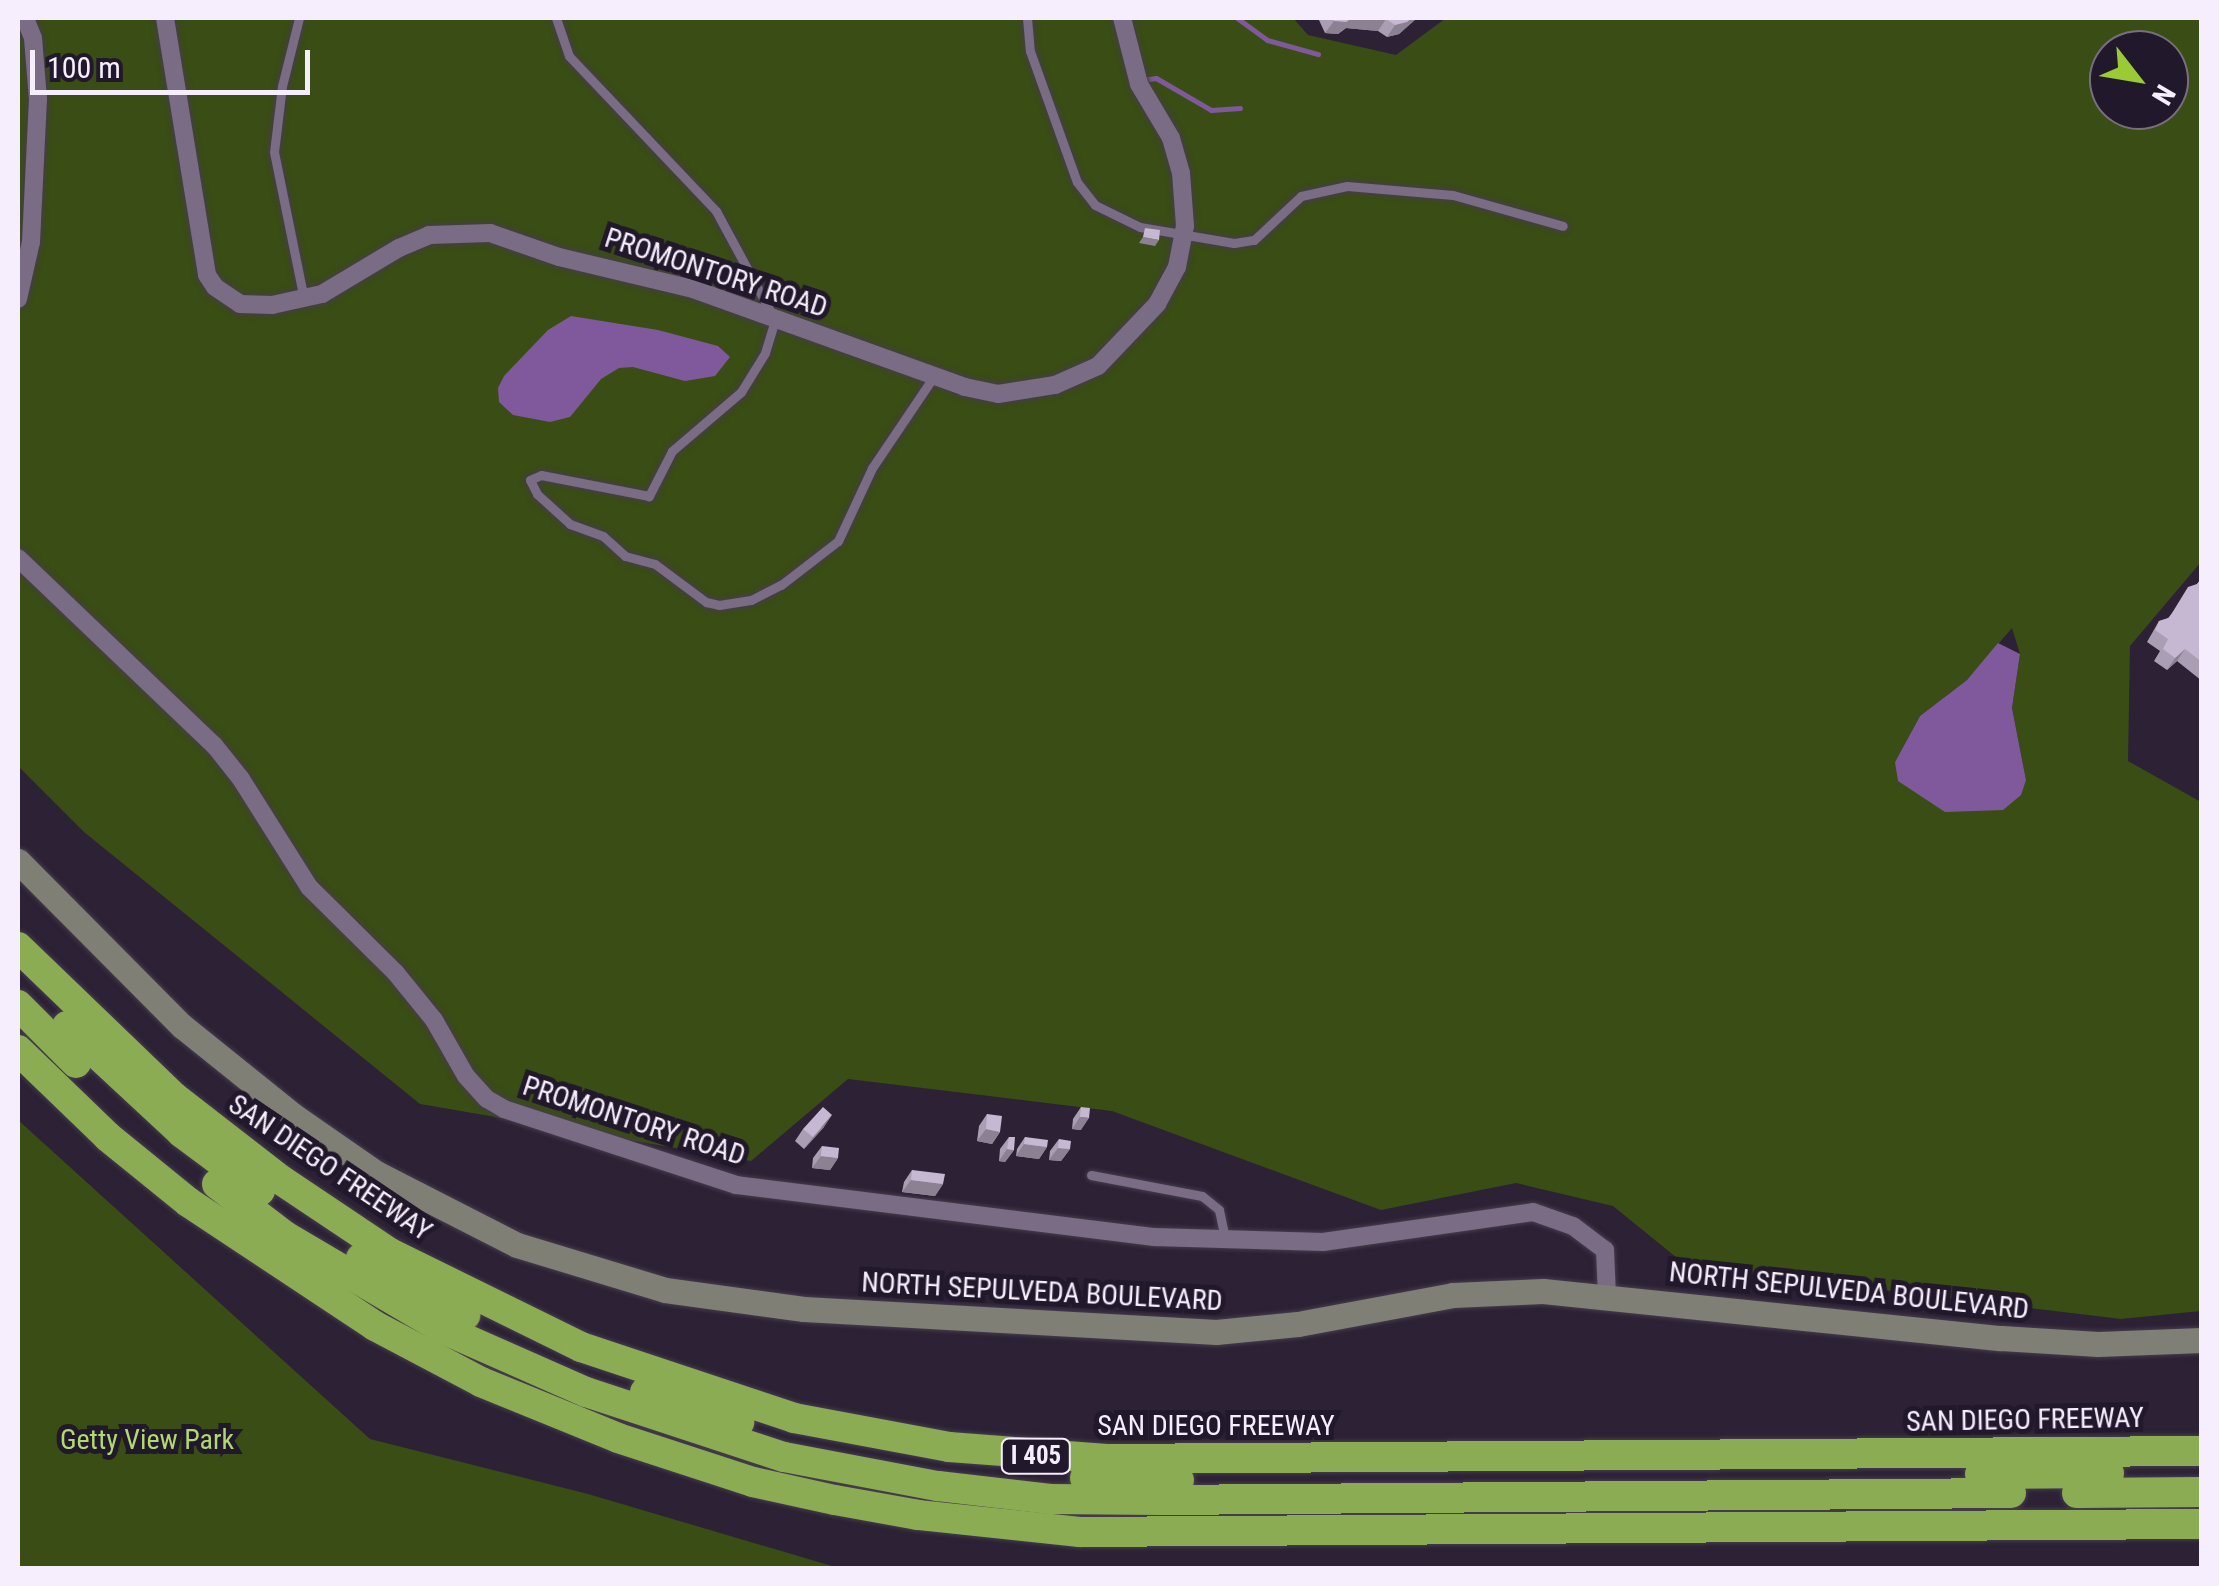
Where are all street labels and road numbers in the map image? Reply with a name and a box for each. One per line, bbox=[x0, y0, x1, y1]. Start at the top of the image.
street label: PROMONTORY ROAD bbox=[600, 221, 832, 325]
street label: PROMONTORY ROAD bbox=[518, 1069, 750, 1173]
street label: SAN DIEGO FREEWAY bbox=[222, 1088, 438, 1248]
street label: NORTH SEPULVEDA BOULEVARD bbox=[1667, 1255, 2031, 1327]
street label: NORTH SEPULVEDA BOULEVARD bbox=[861, 1266, 1223, 1318]
street label: SAN DIEGO FREEWAY bbox=[1906, 1401, 2144, 1439]
street label: SAN DIEGO FREEWAY bbox=[1097, 1409, 1335, 1443]
road number: I 405 bbox=[998, 1436, 1074, 1476]

